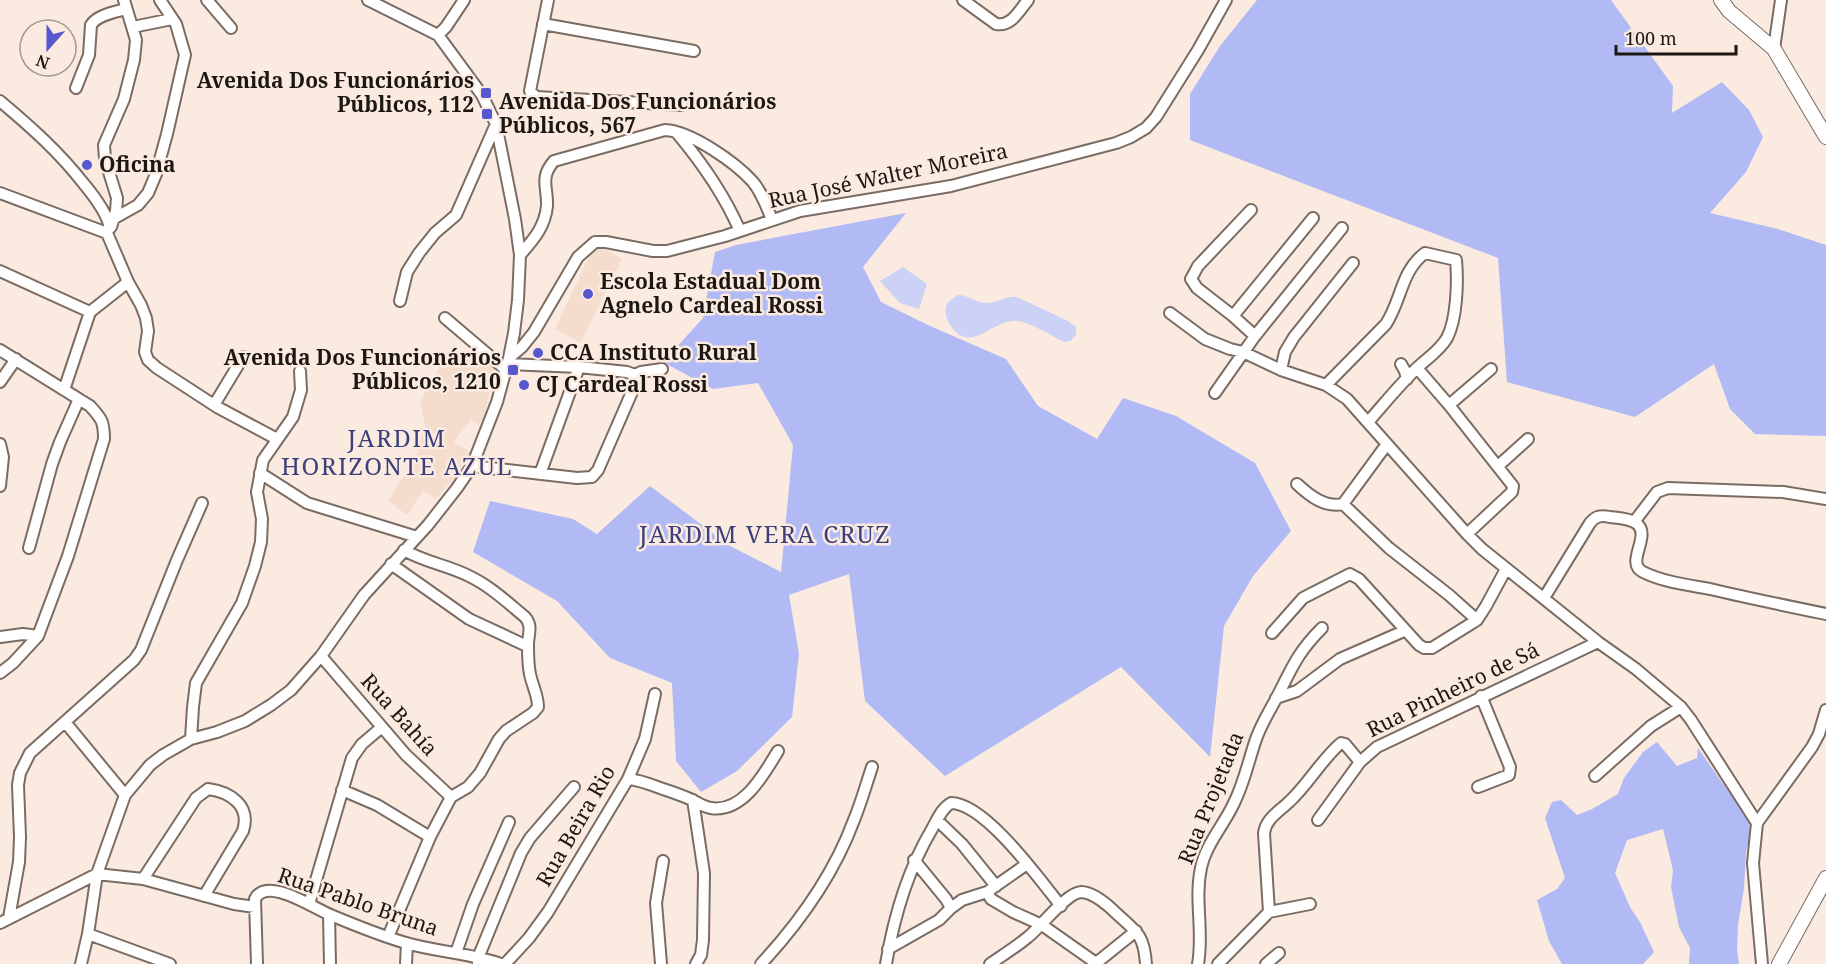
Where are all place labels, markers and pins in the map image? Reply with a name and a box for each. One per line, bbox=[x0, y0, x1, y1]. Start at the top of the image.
place label: Avenida Dos Funcionários Públicos, 112 bbox=[197, 66, 474, 118]
marker: Avenida Dos Funcionários Públicos, 112 bbox=[479, 86, 493, 100]
place label: Avenida Dos Funcionários Públicos, 567 bbox=[499, 87, 776, 139]
marker: Avenida Dos Funcionários Públicos, 567 bbox=[480, 107, 494, 121]
place label: Oficina bbox=[99, 150, 176, 178]
marker: Oficina bbox=[80, 158, 94, 172]
place label: Escola Estadual Dom Agnelo Cardeal Rossi bbox=[600, 267, 824, 319]
marker: Escola Estadual Dom Agnelo Cardeal Rossi bbox=[581, 287, 595, 301]
place label: CCA Instituto Rural bbox=[550, 338, 757, 366]
place label: Avenida Dos Funcionários Públicos, 1210 bbox=[224, 343, 501, 395]
marker: CCA Instituto Rural bbox=[531, 346, 545, 360]
marker: Avenida Dos Funcionários Públicos, 1210 bbox=[506, 363, 520, 377]
place label: CJ Cardeal Rossi bbox=[536, 370, 709, 398]
marker: CJ Cardeal Rossi bbox=[517, 378, 531, 392]

